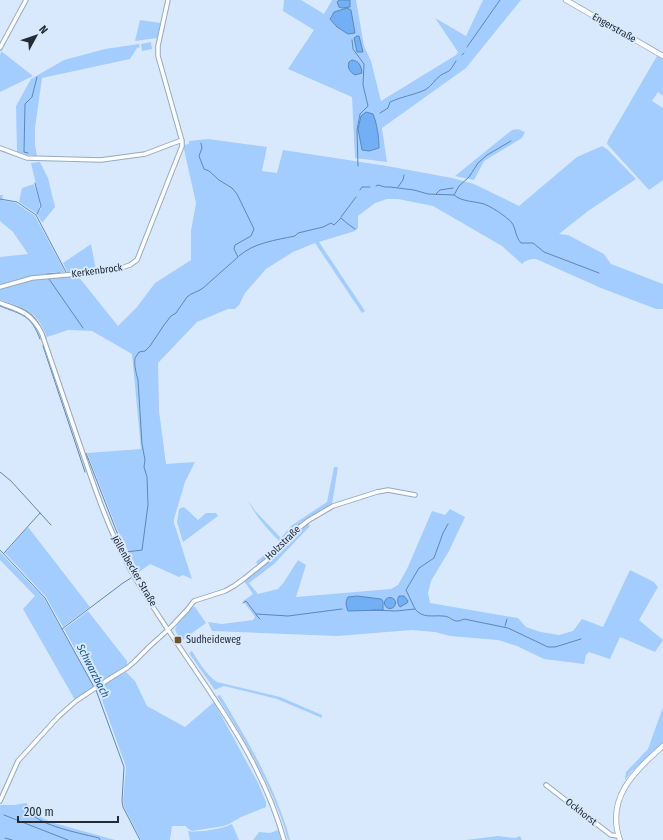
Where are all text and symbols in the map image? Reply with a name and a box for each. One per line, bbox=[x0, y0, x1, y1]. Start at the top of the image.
street label: Engerstraße bbox=[590, 11, 638, 45]
north arrow bbox=[16, 16, 56, 56]
text: N bbox=[36, 23, 50, 37]
street label: Kerkenbrock bbox=[71, 261, 123, 280]
street label: Holzstraße bbox=[263, 523, 303, 563]
street label: Jöllenbecker Straße bbox=[109, 533, 159, 609]
place label: Sudheideweg bbox=[186, 634, 241, 646]
marker: Sudheideweg bbox=[173, 635, 183, 645]
water label: Schwarzbach bbox=[73, 641, 112, 700]
street label: Ockhorst bbox=[563, 796, 600, 828]
scale bar bbox=[18, 798, 118, 824]
text: 200 m bbox=[24, 805, 54, 819]

